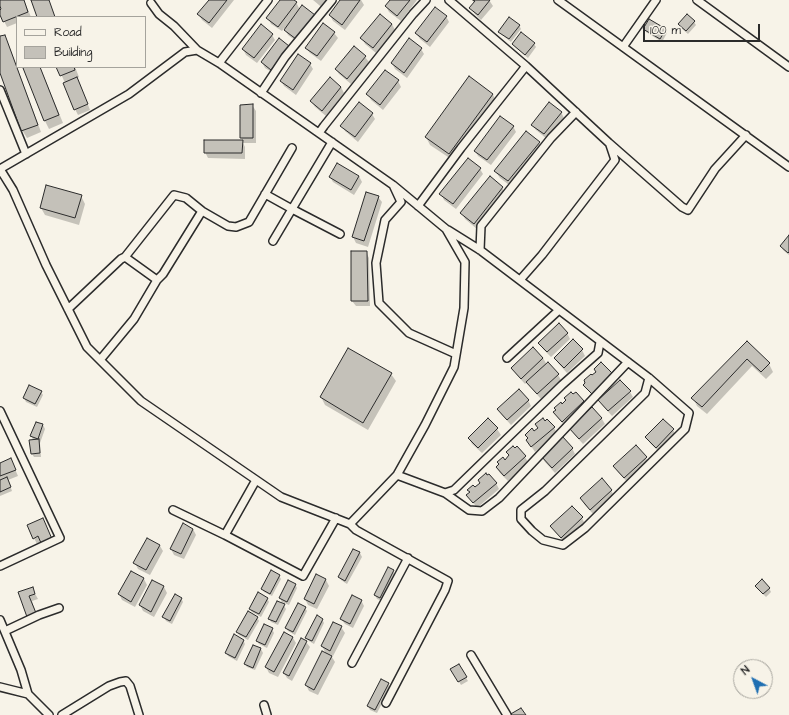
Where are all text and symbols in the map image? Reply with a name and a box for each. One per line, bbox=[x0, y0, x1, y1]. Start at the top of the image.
legend bbox=[16, 16, 146, 68]
scale bar bbox=[645, 16, 762, 42]
text: 100 m bbox=[650, 22, 681, 39]
text: Road bbox=[54, 24, 82, 41]
text: Building bbox=[54, 44, 92, 61]
north arrow bbox=[733, 659, 773, 699]
text: N bbox=[738, 662, 753, 678]

